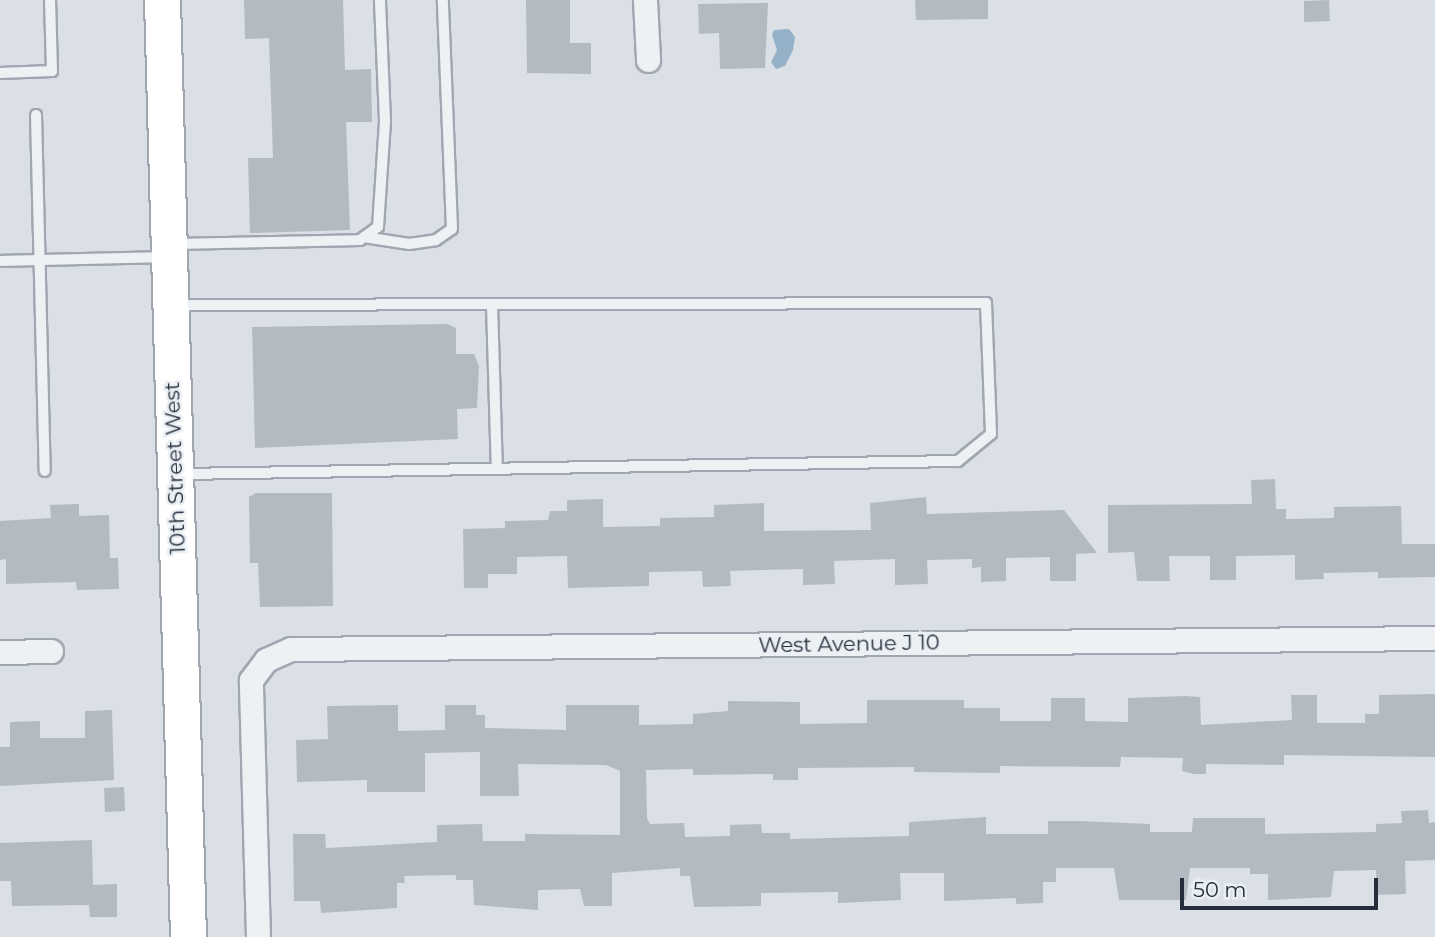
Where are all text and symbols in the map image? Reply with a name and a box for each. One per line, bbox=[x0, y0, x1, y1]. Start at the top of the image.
street label: 10th Street West bbox=[159, 381, 191, 555]
street label: West Avenue J 10 bbox=[758, 630, 940, 658]
scale bar bbox=[1183, 864, 1381, 908]
text: 50 m bbox=[1193, 877, 1247, 902]

